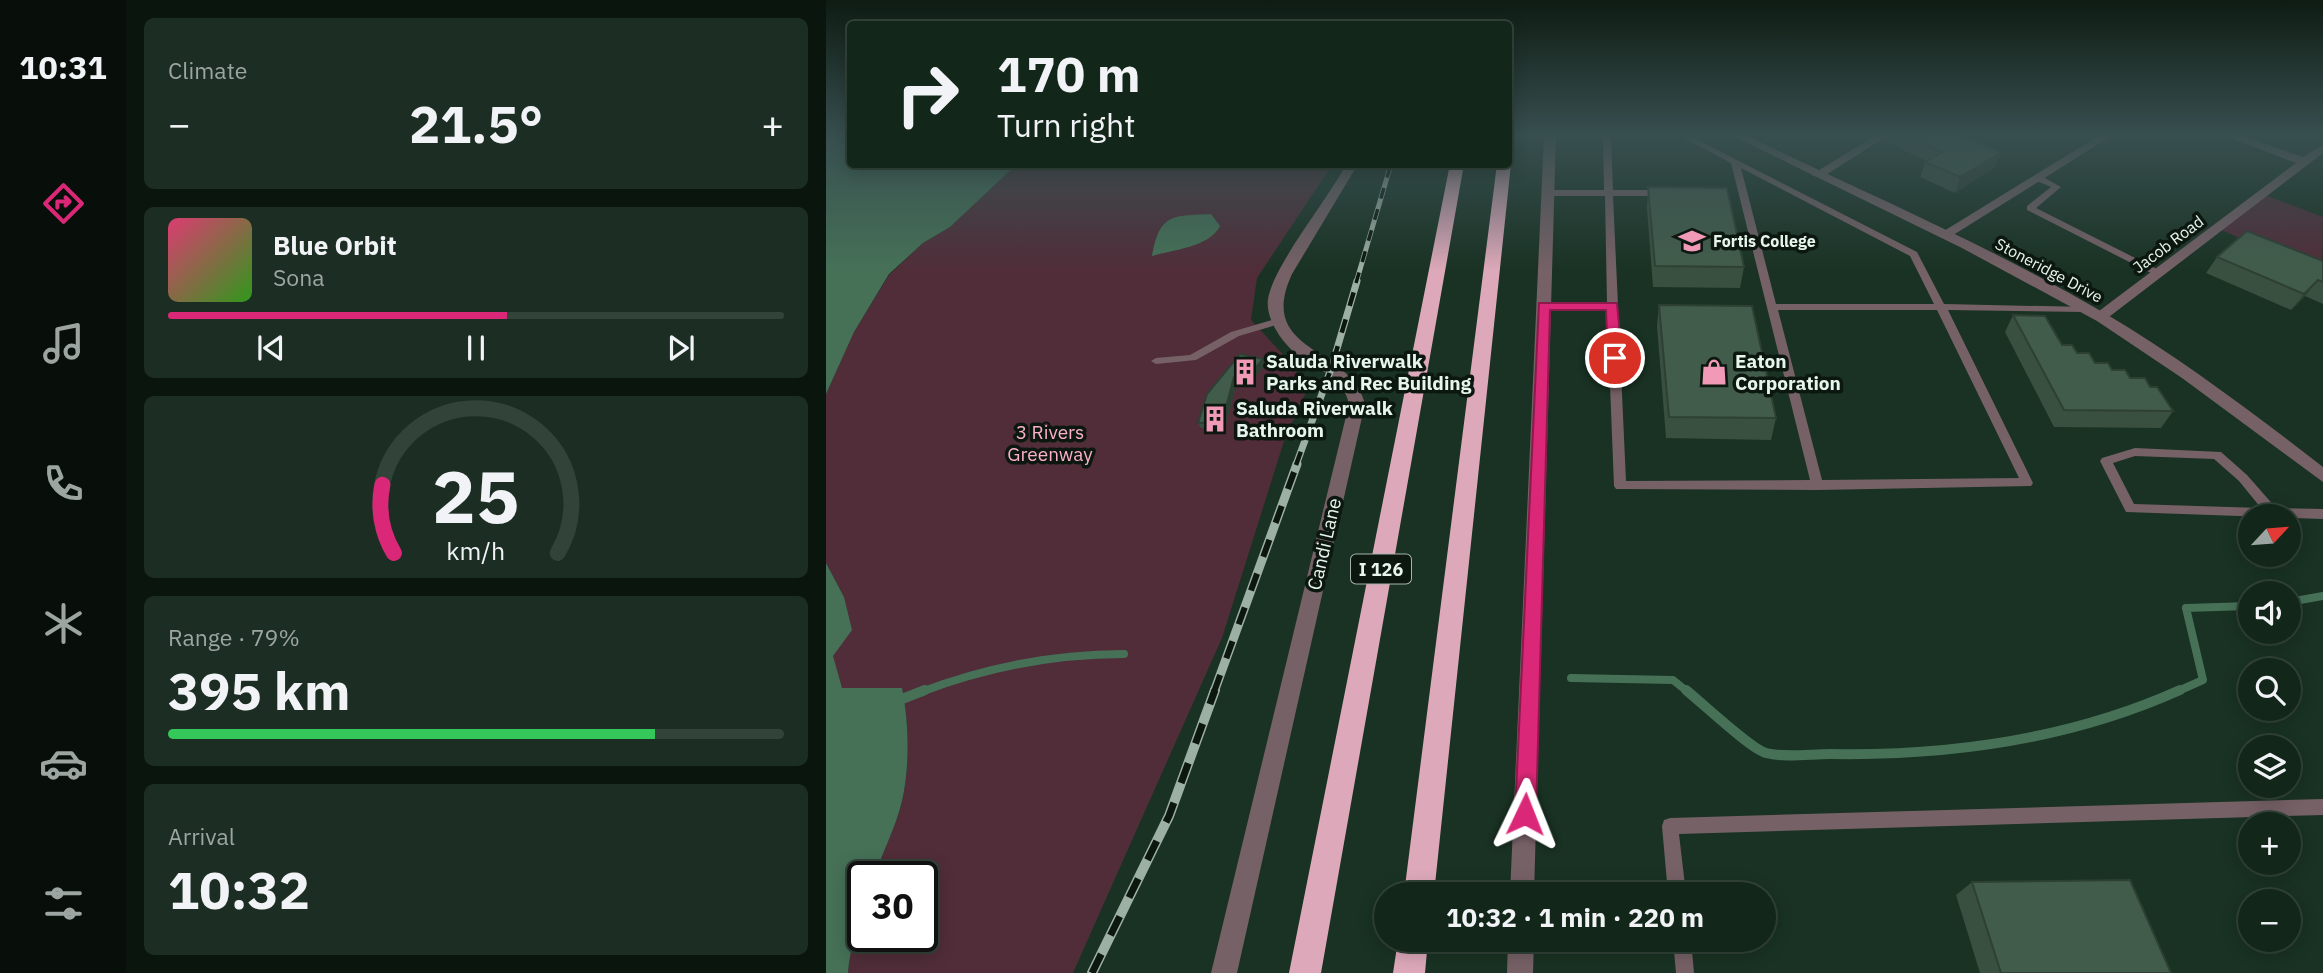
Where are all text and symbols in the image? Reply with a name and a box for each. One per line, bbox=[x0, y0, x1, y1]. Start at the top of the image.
text: 170 m bbox=[997, 42, 1141, 105]
text: 10:31 bbox=[19, 46, 107, 88]
icon: right bbox=[882, 49, 973, 140]
text: Climate bbox=[168, 55, 247, 85]
text: 21.5° bbox=[409, 90, 543, 157]
text: − bbox=[168, 99, 191, 148]
text: + bbox=[761, 99, 784, 148]
text: Turn right bbox=[997, 104, 1135, 146]
icon: directions bbox=[39, 179, 88, 228]
street label: Jacob Road bbox=[2129, 211, 2207, 277]
school or university icon: Fortis College bbox=[1677, 226, 1707, 256]
text: Blue Orbit bbox=[273, 228, 397, 262]
place label: Fortis College bbox=[1713, 231, 1816, 251]
street label: Stoneridge Drive bbox=[1992, 233, 2106, 307]
text: Sona bbox=[273, 262, 325, 292]
icon: music bbox=[39, 319, 88, 368]
pin bbox=[1585, 328, 1645, 388]
icon: previous bbox=[252, 329, 290, 367]
icon: pause bbox=[457, 329, 495, 367]
icon: next bbox=[662, 329, 700, 367]
icon: arrive bbox=[1596, 339, 1634, 377]
place label: Saluda Riverwalk Parks and Rec Building bbox=[1266, 349, 1472, 395]
place label: Eaton Corporation bbox=[1735, 349, 1841, 395]
building icon: Saluda Riverwalk Parks and Rec Building bbox=[1230, 357, 1260, 387]
shop icon: Eaton Corporation bbox=[1699, 357, 1729, 387]
place label: Saluda Riverwalk Bathroom bbox=[1236, 396, 1393, 442]
building icon: Saluda Riverwalk Bathroom bbox=[1200, 404, 1230, 434]
park label: 3 Rivers Greenway bbox=[1007, 420, 1093, 466]
text: 25 bbox=[432, 448, 520, 543]
icon: phone bbox=[39, 459, 88, 508]
street label: Candi Lane bbox=[1302, 496, 1346, 592]
north arrow bbox=[2238, 504, 2301, 567]
map controls bbox=[2238, 504, 2301, 952]
text: km/h bbox=[447, 533, 505, 566]
road number: I 126 bbox=[1351, 554, 1411, 584]
button: sound bbox=[2238, 581, 2301, 644]
icon: climate bbox=[39, 599, 88, 648]
text: Range · 79% bbox=[168, 622, 300, 652]
text: 395 km bbox=[168, 657, 350, 724]
button: search bbox=[2238, 658, 2301, 721]
button: layers bbox=[2238, 735, 2301, 798]
icon: car bbox=[39, 739, 88, 788]
position arrow bbox=[1488, 777, 1562, 851]
button: + bbox=[2238, 812, 2301, 875]
text: Arrival bbox=[168, 821, 235, 851]
text: 10:32 bbox=[168, 856, 310, 923]
speed limit sign: 30 bbox=[847, 861, 938, 952]
icon: filters bbox=[39, 879, 88, 928]
button: − bbox=[2238, 889, 2301, 952]
text: 10:32 · 1 min · 220 m bbox=[1446, 900, 1704, 934]

